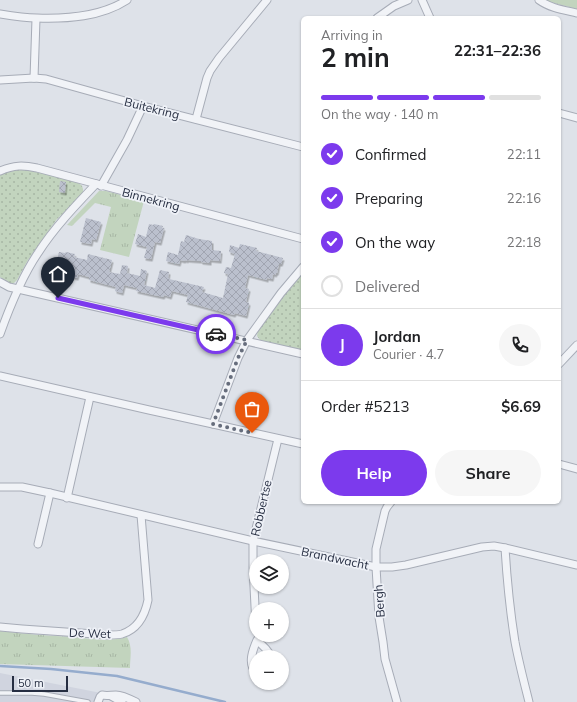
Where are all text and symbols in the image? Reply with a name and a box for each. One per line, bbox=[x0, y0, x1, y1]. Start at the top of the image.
text: Arriving in bbox=[321, 27, 383, 43]
text: 2 min bbox=[321, 41, 390, 74]
text: 22:31–22:36 bbox=[454, 41, 541, 60]
street label: Buitekring bbox=[123, 94, 181, 122]
text: On the way · 140 m bbox=[321, 106, 438, 122]
icon: check bbox=[321, 143, 343, 165]
text: Confirmed bbox=[355, 145, 426, 164]
text: 22:11 bbox=[507, 146, 541, 162]
street label: Binnekring bbox=[120, 184, 182, 214]
icon: check bbox=[321, 187, 343, 209]
text: Preparing bbox=[355, 189, 423, 208]
text: 22:16 bbox=[507, 190, 541, 206]
icon: check bbox=[321, 231, 343, 253]
text: On the way bbox=[355, 233, 435, 252]
text: 22:18 bbox=[507, 234, 541, 250]
pin bbox=[41, 257, 75, 298]
icon: home bbox=[47, 263, 69, 285]
text: Delivered bbox=[355, 277, 420, 296]
courier bbox=[196, 314, 236, 354]
icon: car bbox=[205, 323, 227, 345]
button: phone bbox=[499, 324, 541, 366]
text: Jordan bbox=[373, 327, 421, 346]
text: J bbox=[339, 335, 345, 354]
text: Courier · 4.7 bbox=[373, 346, 444, 362]
pin bbox=[235, 392, 269, 433]
text: Order #5213 bbox=[321, 397, 409, 416]
text: $6.69 bbox=[501, 397, 541, 416]
icon: bag bbox=[241, 398, 263, 420]
button: Help bbox=[321, 450, 427, 496]
button: Share bbox=[435, 450, 541, 496]
street label: Robbertse bbox=[247, 478, 275, 538]
street label: Brandwacht bbox=[300, 544, 370, 572]
map controls bbox=[249, 554, 289, 690]
button: layers bbox=[249, 554, 289, 594]
street label: Bergh bbox=[370, 584, 388, 618]
button: + bbox=[249, 602, 289, 642]
street label: De Wet bbox=[69, 625, 111, 641]
button: − bbox=[249, 650, 289, 690]
scale bar bbox=[12, 674, 68, 693]
text: 50 m bbox=[18, 676, 44, 690]

